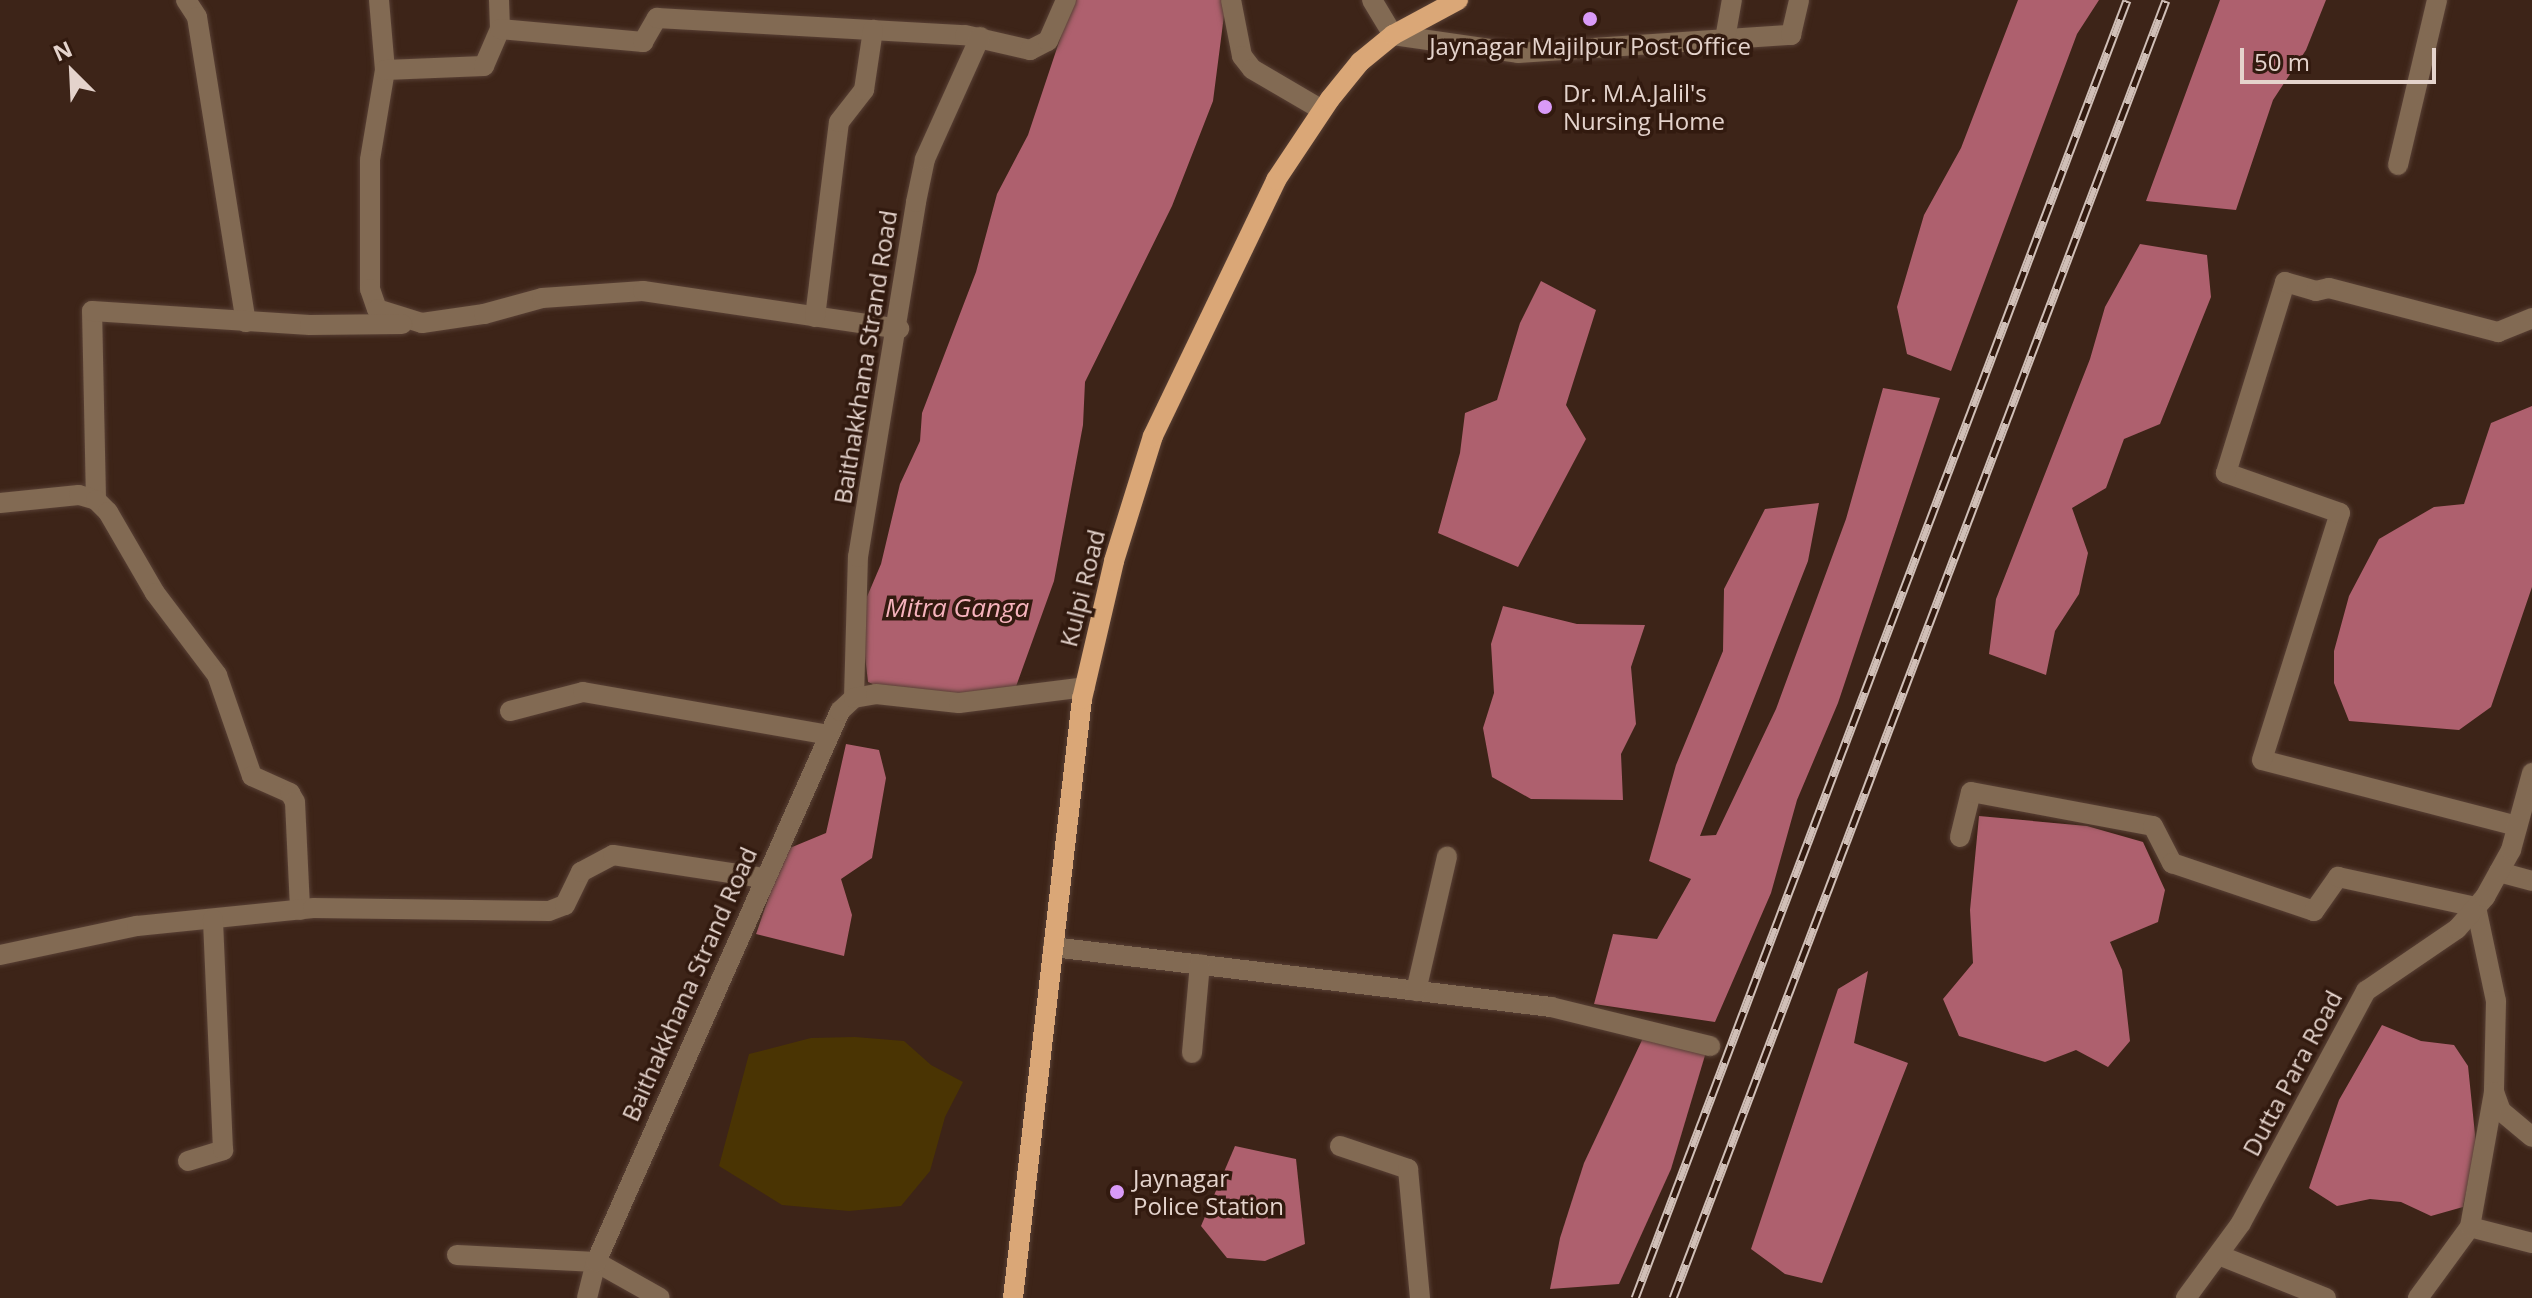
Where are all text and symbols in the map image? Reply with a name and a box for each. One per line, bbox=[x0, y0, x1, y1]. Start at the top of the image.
marker: Jaynagar Majilpur Post Office bbox=[1581, 10, 1599, 28]
north arrow bbox=[32, 32, 112, 112]
place label: Jaynagar Majilpur Post Office bbox=[1429, 32, 1751, 60]
scale bar bbox=[2244, 32, 2440, 82]
text: N bbox=[48, 33, 77, 67]
text: 50 m bbox=[2254, 45, 2310, 78]
place label: Dr. M.A.Jalil's Nursing Home bbox=[1563, 79, 1725, 135]
marker: Dr. M.A.Jalil's Nursing Home bbox=[1534, 96, 1556, 118]
street label: Baithakkhana Strand Road bbox=[828, 208, 902, 506]
street label: Kulpi Road bbox=[1054, 526, 1110, 650]
water label: Mitra Ganga bbox=[885, 592, 1029, 624]
street label: Baithakkhana Strand Road bbox=[615, 843, 763, 1125]
street label: Dutta Para Road bbox=[2236, 985, 2348, 1161]
place label: Jaynagar Police Station bbox=[1133, 1164, 1284, 1220]
marker: Jaynagar Police Station bbox=[1108, 1183, 1126, 1201]

